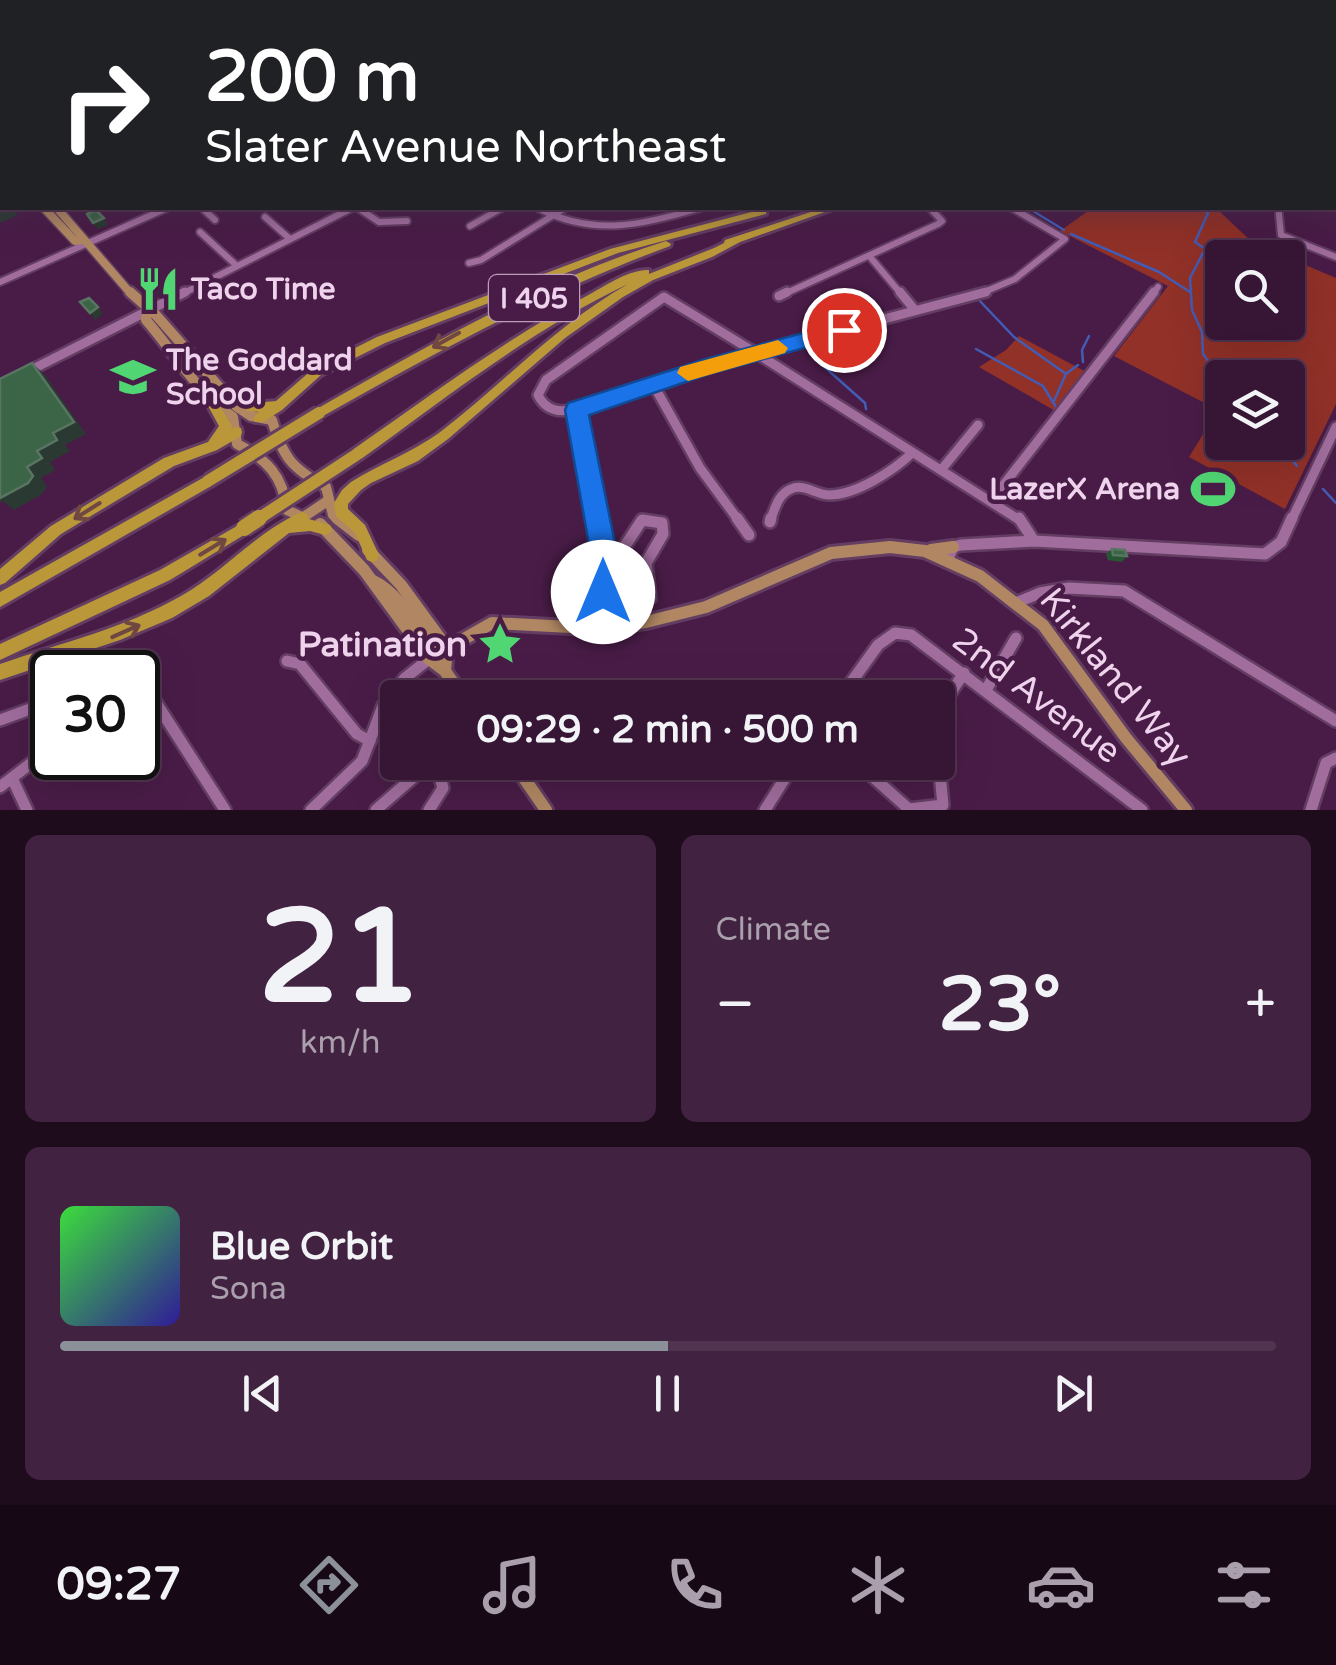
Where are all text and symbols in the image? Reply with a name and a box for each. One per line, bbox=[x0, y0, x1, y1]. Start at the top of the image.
text: 200 m bbox=[205, 36, 419, 120]
icon: right bbox=[40, 40, 170, 170]
text: Slater Avenue Northeast bbox=[205, 121, 726, 175]
map controls bbox=[1205, 240, 1305, 460]
button: search bbox=[1205, 240, 1305, 340]
restaurant icon: Taco Time bbox=[134, 265, 182, 313]
place label: Taco Time bbox=[190, 271, 336, 308]
road number: I 405 bbox=[489, 275, 579, 321]
pin bbox=[802, 288, 887, 373]
icon: arrive bbox=[817, 303, 872, 358]
one-way arrow bbox=[432, 331, 461, 351]
place label: The Goddard School bbox=[165, 342, 353, 413]
school or university icon: The Goddard School bbox=[109, 353, 157, 401]
button: layers bbox=[1205, 360, 1305, 460]
sports icon: LazerX Arena bbox=[1189, 465, 1237, 513]
place label: LazerX Arena bbox=[989, 471, 1180, 508]
one-way arrow bbox=[73, 500, 102, 521]
one-way arrow bbox=[198, 537, 227, 557]
position arrow bbox=[551, 540, 655, 644]
street label: Kirkland Way bbox=[1030, 580, 1200, 775]
street label: 2nd Avenue bbox=[944, 619, 1129, 773]
place icon: Patination bbox=[476, 620, 524, 668]
one-way arrow bbox=[110, 621, 141, 639]
place label: Patination bbox=[298, 624, 467, 666]
speed limit sign: 30 bbox=[30, 650, 160, 780]
text: 09:29 · 2 min · 500 m bbox=[476, 707, 859, 753]
text: 21 bbox=[259, 881, 422, 1037]
text: Climate bbox=[716, 911, 831, 949]
text: 23° bbox=[939, 960, 1061, 1050]
text: − bbox=[716, 972, 755, 1038]
text: + bbox=[1245, 972, 1276, 1038]
text: km/h bbox=[300, 1024, 380, 1062]
text: Blue Orbit bbox=[210, 1224, 393, 1270]
text: Sona bbox=[210, 1270, 287, 1308]
icon: previous bbox=[235, 1366, 290, 1421]
icon: pause bbox=[640, 1366, 695, 1421]
icon: next bbox=[1046, 1366, 1101, 1421]
icon: directions bbox=[294, 1550, 364, 1620]
icon: music bbox=[477, 1550, 547, 1620]
icon: phone bbox=[660, 1550, 730, 1620]
icon: climate bbox=[843, 1550, 913, 1620]
icon: car bbox=[1026, 1550, 1096, 1620]
icon: filters bbox=[1209, 1550, 1279, 1620]
text: 09:27 bbox=[57, 1558, 181, 1612]

